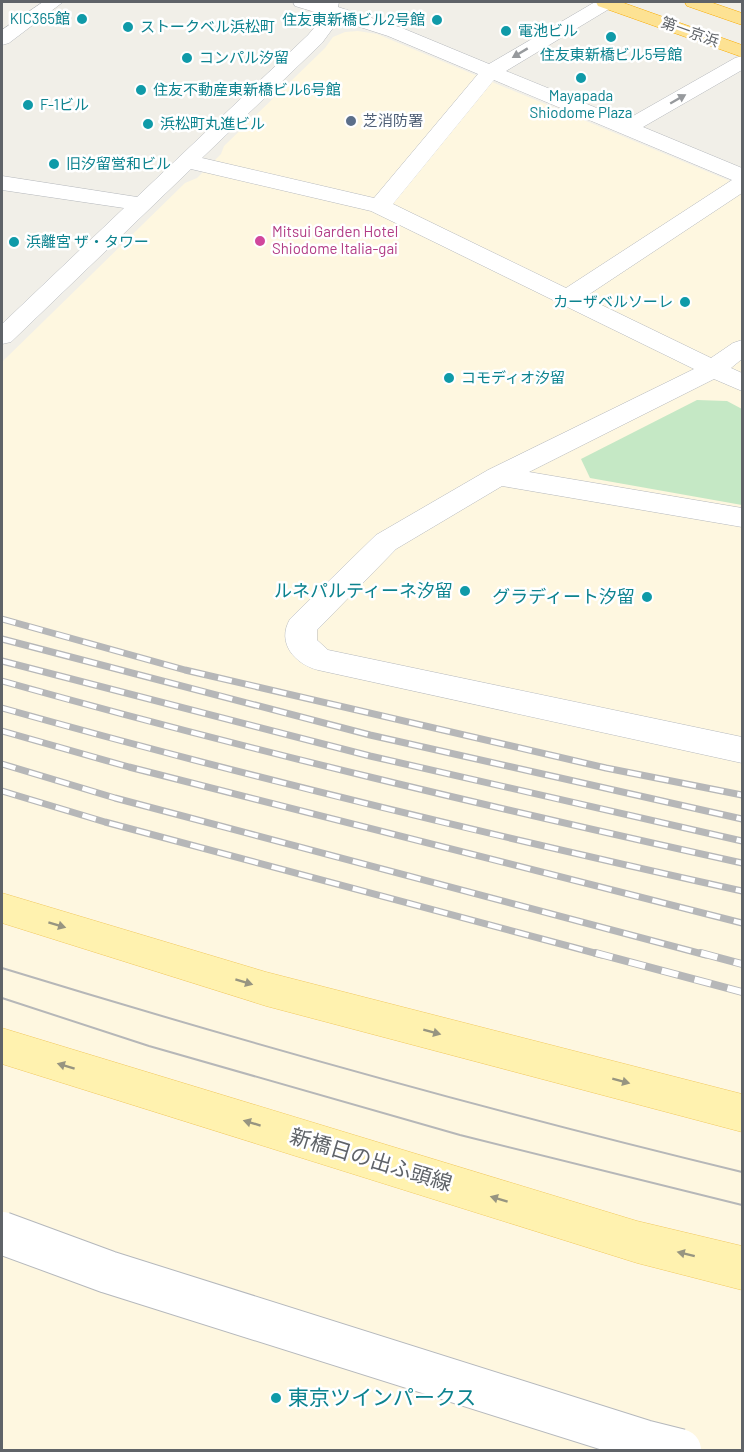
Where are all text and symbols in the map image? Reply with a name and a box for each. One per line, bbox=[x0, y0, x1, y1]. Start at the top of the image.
place label: KIC365館 bbox=[10, 9, 70, 27]
place label: 住友東新橋ビル2号館 bbox=[282, 10, 425, 28]
marker: KIC365館 bbox=[75, 12, 89, 26]
street label: 第一京浜 bbox=[659, 12, 722, 50]
marker: 住友東新橋ビル2号館 bbox=[430, 13, 444, 27]
place label: ストークベル浜松町 bbox=[140, 17, 275, 35]
marker: ストークベル浜松町 bbox=[121, 20, 135, 34]
place label: 電池ビル bbox=[518, 21, 578, 39]
marker: 電池ビル bbox=[499, 24, 513, 38]
marker: 住友東新橋ビル5号館 bbox=[604, 30, 618, 44]
place label: 住友東新橋ビル5号館 bbox=[540, 45, 682, 63]
place label: コンパル汐留 bbox=[199, 48, 289, 66]
one-way arrow bbox=[512, 48, 528, 59]
marker: コンパル汐留 bbox=[180, 51, 194, 65]
marker: Mayapada Shiodome Plaza bbox=[574, 71, 588, 85]
place label: 住友不動産東新橋ビル6号館 bbox=[153, 80, 341, 98]
marker: 住友不動産東新橋ビル6号館 bbox=[134, 83, 148, 97]
place label: Mayapada Shiodome Plaza bbox=[530, 86, 632, 121]
one-way arrow bbox=[670, 93, 686, 104]
place label: F-1ビル bbox=[40, 95, 89, 113]
marker: F-1ビル bbox=[21, 98, 35, 112]
place label: 芝消防署 bbox=[363, 111, 423, 129]
place label: 浜松町丸進ビル bbox=[160, 114, 265, 132]
marker: 芝消防署 bbox=[344, 114, 358, 128]
marker: 浜松町丸進ビル bbox=[141, 117, 155, 131]
place label: 旧汐留営和ビル bbox=[66, 154, 171, 172]
marker: 旧汐留営和ビル bbox=[47, 157, 61, 171]
place label: Mitsui Garden Hotel Shiodome Italia-gai bbox=[272, 222, 398, 257]
place label: 浜離宮 ザ・タワー bbox=[26, 232, 149, 250]
marker: Mitsui Garden Hotel Shiodome Italia-gai bbox=[253, 234, 267, 248]
marker: 浜離宮 ザ・タワー bbox=[7, 235, 21, 249]
place label: カーザベルソーレ bbox=[553, 292, 673, 310]
marker: カーザベルソーレ bbox=[678, 295, 692, 309]
place label: コモディオ汐留 bbox=[461, 368, 565, 386]
marker: コモディオ汐留 bbox=[442, 371, 456, 385]
place label: ルネパルティーネ汐留 bbox=[274, 579, 453, 601]
marker: ルネパルティーネ汐留 bbox=[458, 584, 472, 598]
place label: グラディート汐留 bbox=[492, 585, 635, 607]
marker: グラディート汐留 bbox=[640, 590, 654, 604]
one-way arrow bbox=[48, 921, 66, 930]
one-way arrow bbox=[235, 978, 253, 987]
one-way arrow bbox=[423, 1028, 441, 1038]
one-way arrow bbox=[57, 1061, 75, 1070]
one-way arrow bbox=[612, 1077, 630, 1086]
one-way arrow bbox=[243, 1118, 261, 1127]
street label: 新橋日の出ふ頭線 bbox=[287, 1122, 455, 1195]
one-way arrow bbox=[490, 1194, 508, 1203]
one-way arrow bbox=[677, 1248, 695, 1258]
place label: 東京ツインパークス bbox=[288, 1384, 476, 1409]
marker: 東京ツインパークス bbox=[269, 1391, 283, 1405]

